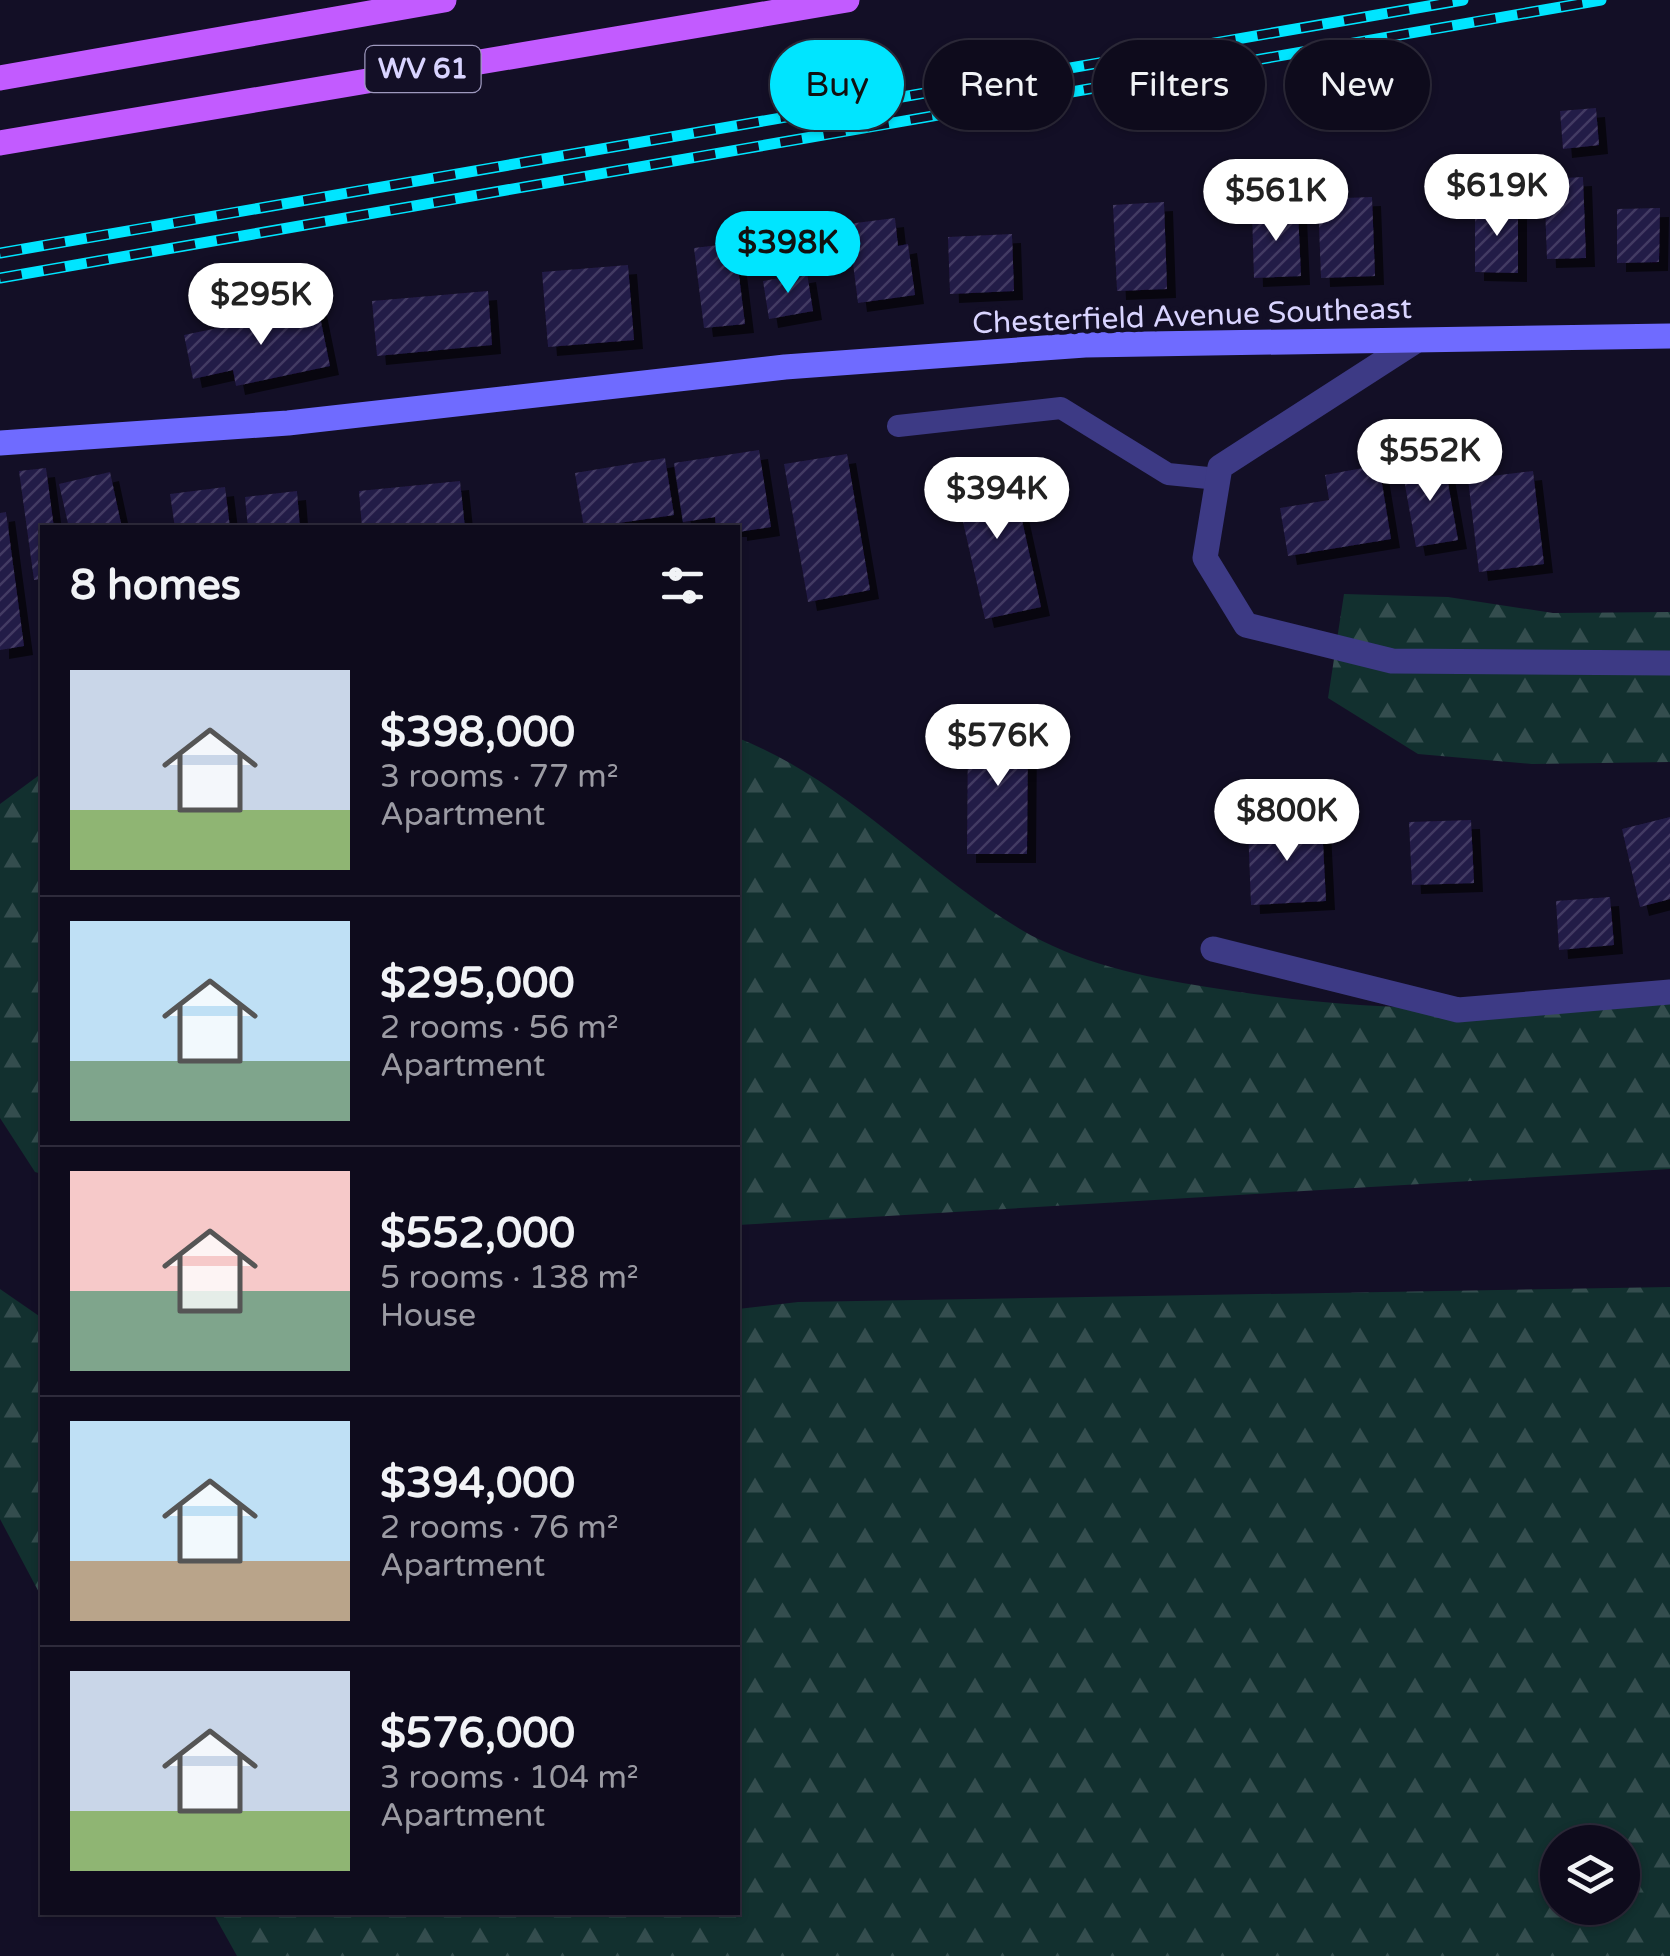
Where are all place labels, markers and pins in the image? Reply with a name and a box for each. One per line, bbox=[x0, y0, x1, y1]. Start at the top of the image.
pin: $619K bbox=[1427, 154, 1567, 239]
pin: $561K bbox=[1206, 159, 1346, 244]
pin: $398K bbox=[718, 211, 858, 296]
pin: $295K bbox=[191, 263, 331, 348]
pin: $552K bbox=[1360, 419, 1500, 504]
pin: $394K bbox=[927, 457, 1067, 542]
pin: $576K bbox=[928, 704, 1068, 789]
pin: $800K bbox=[1217, 779, 1357, 864]

